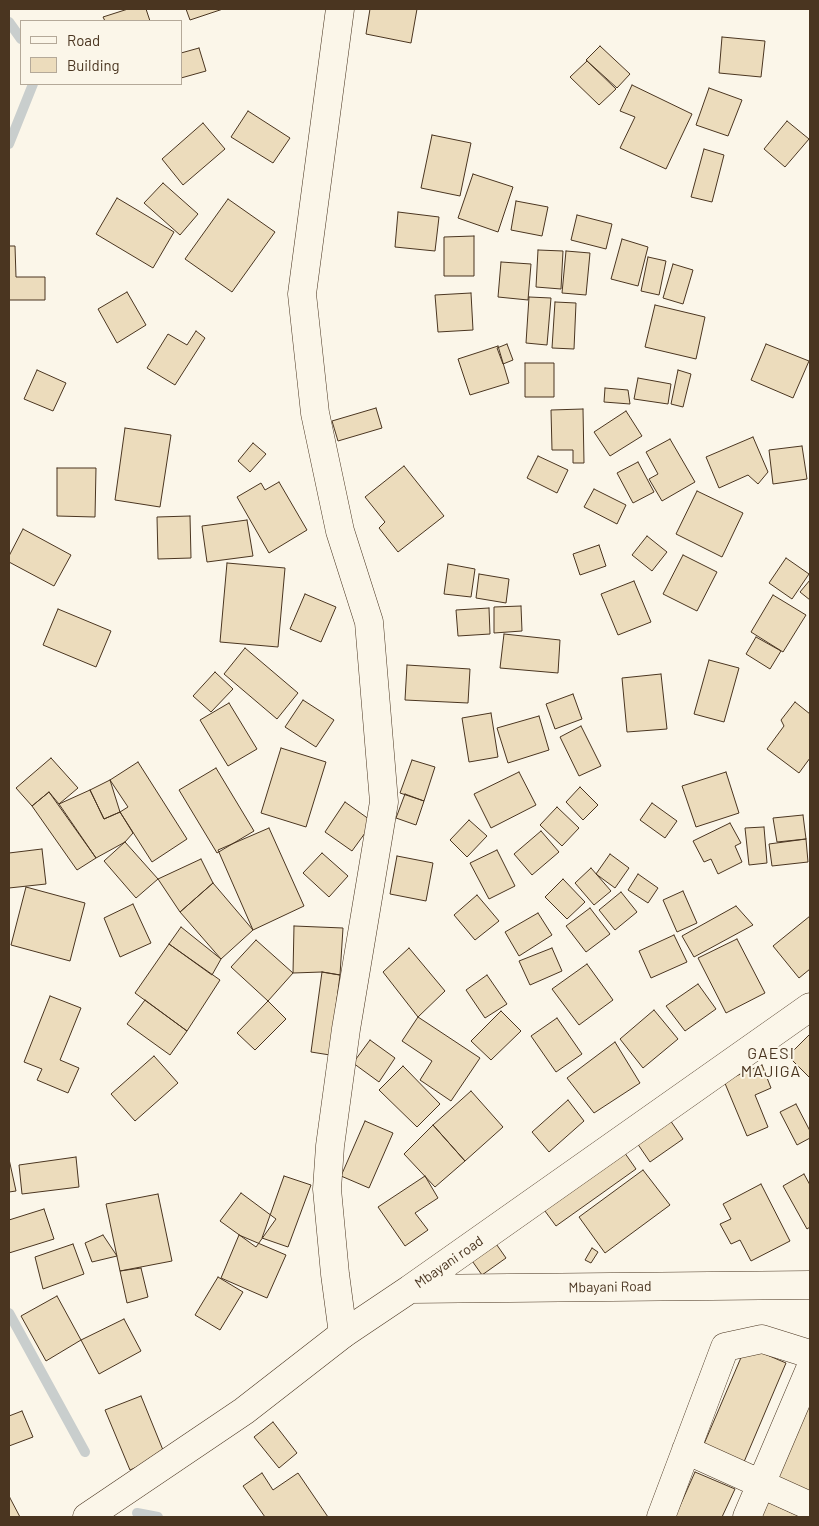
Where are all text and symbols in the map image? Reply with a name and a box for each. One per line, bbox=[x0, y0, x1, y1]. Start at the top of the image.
legend bbox=[20, 20, 182, 85]
text: Road bbox=[67, 31, 100, 49]
text: Building bbox=[67, 56, 120, 74]
district label: GAESI MAJIGA bbox=[740, 1044, 802, 1082]
street label: Mbayani road bbox=[412, 1232, 486, 1292]
street label: Mbayani Road bbox=[568, 1278, 652, 1296]

